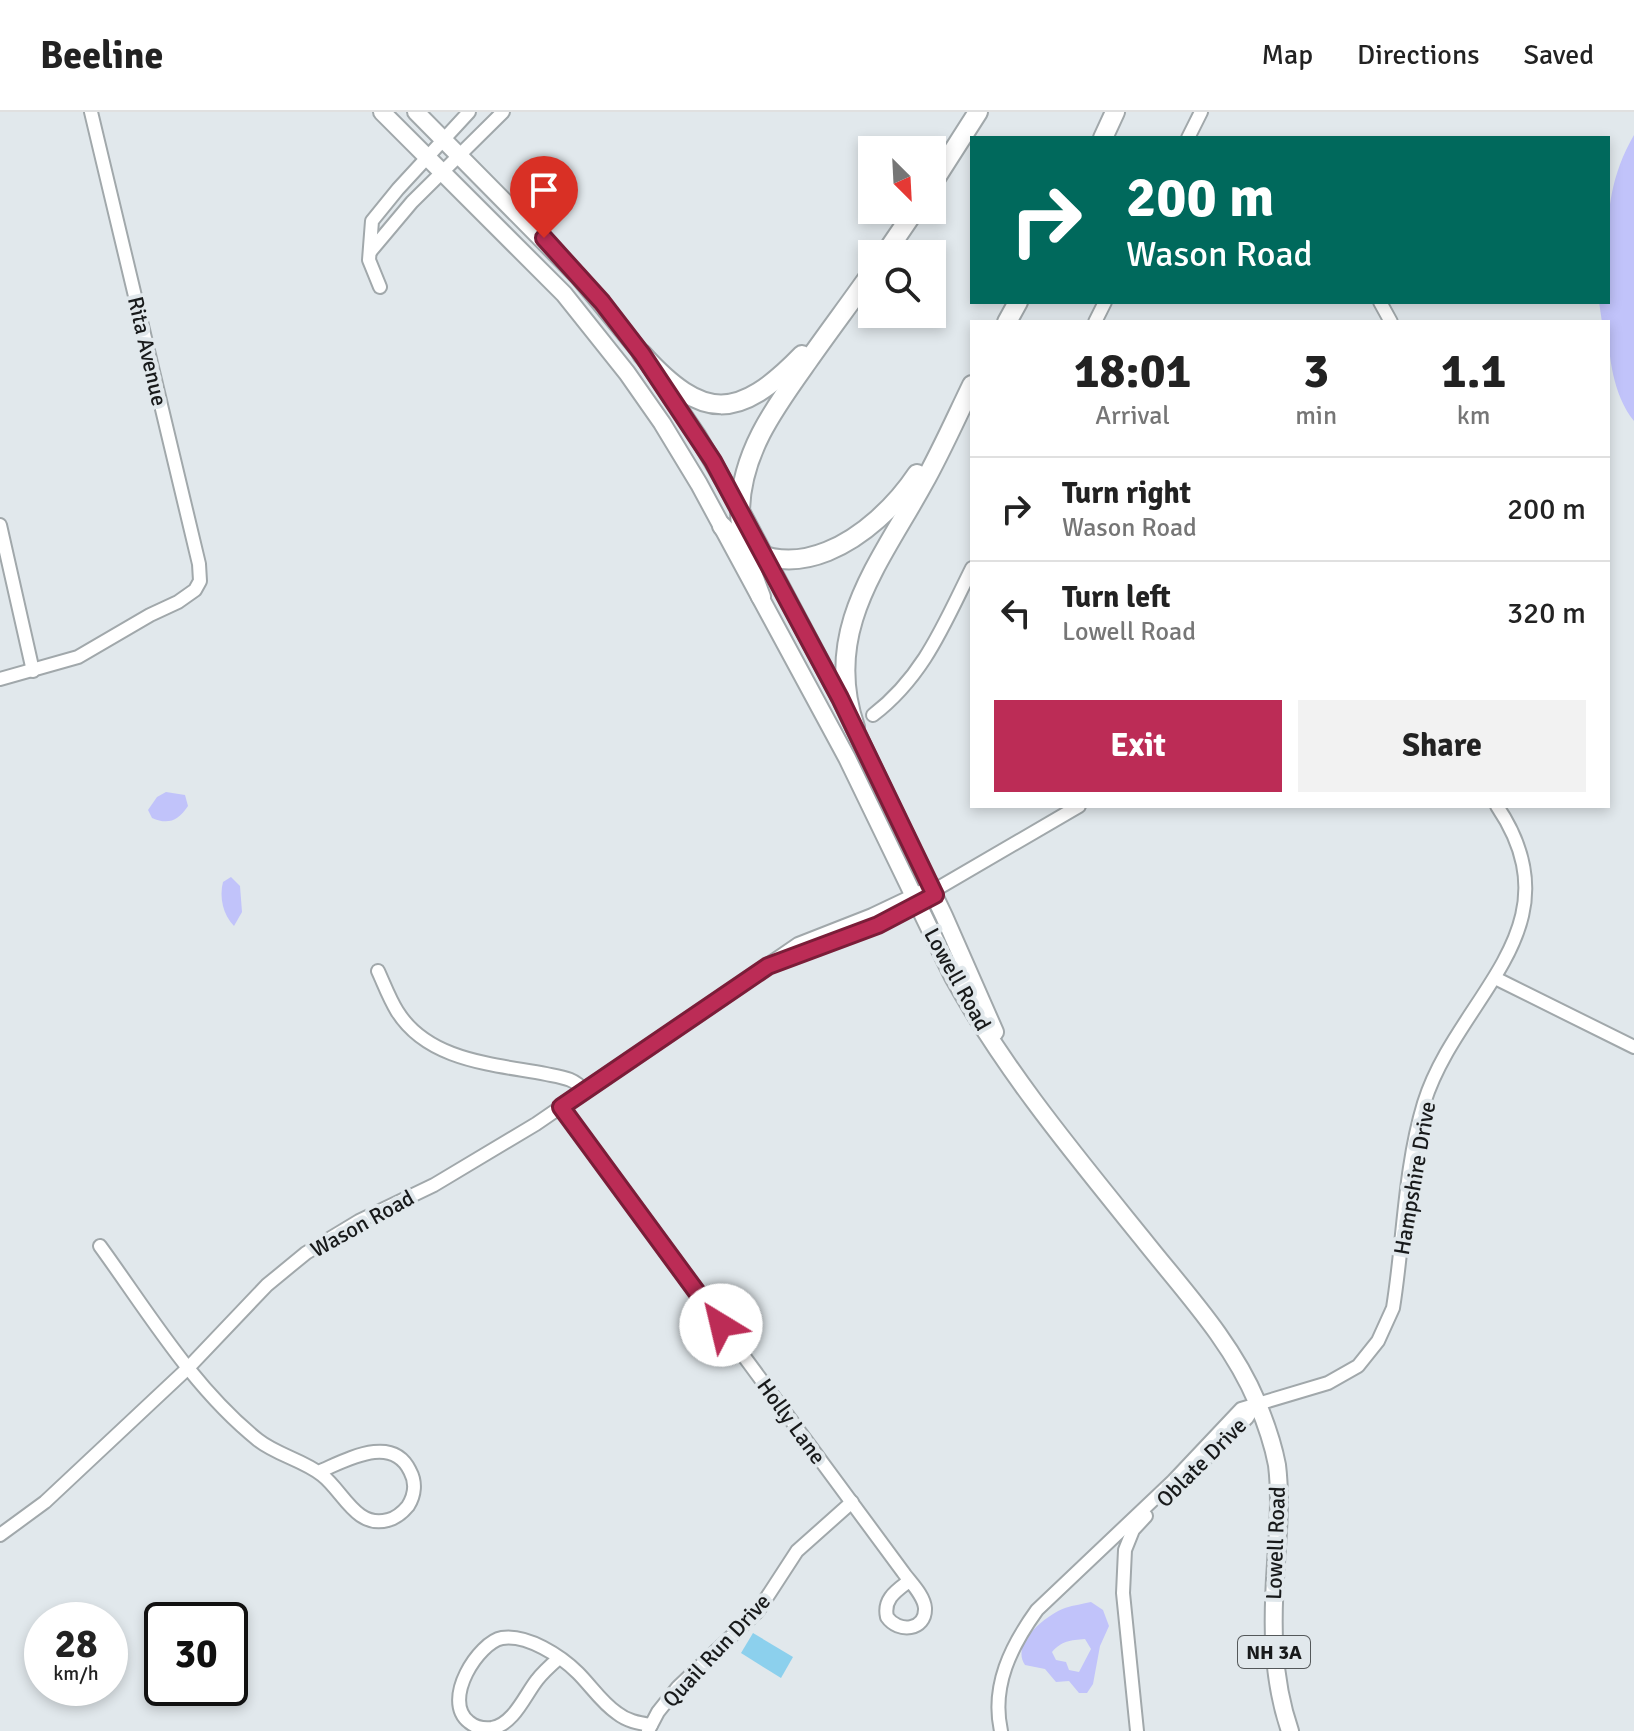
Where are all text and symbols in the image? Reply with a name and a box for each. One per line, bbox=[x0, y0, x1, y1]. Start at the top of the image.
text: Beeline bbox=[40, 32, 163, 79]
text: Map bbox=[1261, 38, 1313, 72]
text: Directions bbox=[1357, 38, 1479, 72]
text: Saved bbox=[1523, 38, 1594, 72]
north arrow bbox=[858, 136, 946, 224]
map controls bbox=[858, 136, 946, 328]
pin bbox=[510, 156, 578, 238]
text: 200 m bbox=[1126, 163, 1274, 232]
icon: arrive bbox=[522, 168, 566, 212]
icon: right bbox=[994, 168, 1098, 272]
text: Wason Road bbox=[1126, 232, 1313, 277]
button: search bbox=[858, 240, 946, 328]
street label: Rita Avenue bbox=[122, 294, 173, 409]
text: 18:01 bbox=[1074, 342, 1191, 401]
text: 3 bbox=[1303, 342, 1329, 401]
text: 1.1 bbox=[1441, 342, 1506, 401]
text: Arrival bbox=[1095, 400, 1170, 432]
text: min bbox=[1295, 400, 1337, 432]
text: km bbox=[1457, 400, 1490, 432]
text: Turn right bbox=[1062, 475, 1191, 512]
icon: right bbox=[994, 487, 1038, 531]
text: 200 m bbox=[1507, 491, 1586, 528]
text: Wason Road bbox=[1062, 512, 1197, 544]
text: Turn left bbox=[1062, 579, 1171, 616]
icon: left bbox=[994, 591, 1038, 635]
text: 320 m bbox=[1507, 595, 1586, 632]
text: Lowell Road bbox=[1062, 616, 1196, 648]
button: Exit bbox=[994, 700, 1282, 792]
button: Share bbox=[1298, 700, 1586, 792]
street label: Lowell Road bbox=[918, 923, 997, 1035]
street label: Hampshire Drive bbox=[1388, 1099, 1441, 1257]
street label: Wason Road bbox=[306, 1184, 419, 1263]
position arrow bbox=[679, 1283, 763, 1367]
street label: Holly Lane bbox=[752, 1373, 832, 1469]
street label: Oblate Drive bbox=[1151, 1412, 1252, 1513]
street label: Lowell Road bbox=[1260, 1486, 1291, 1600]
street label: Quail Run Drive bbox=[657, 1588, 776, 1713]
speed limit sign: 30 bbox=[144, 1602, 248, 1706]
text: 28 bbox=[54, 1619, 98, 1669]
road number: NH 3A bbox=[1238, 1636, 1310, 1668]
text: km/h bbox=[53, 1661, 99, 1686]

